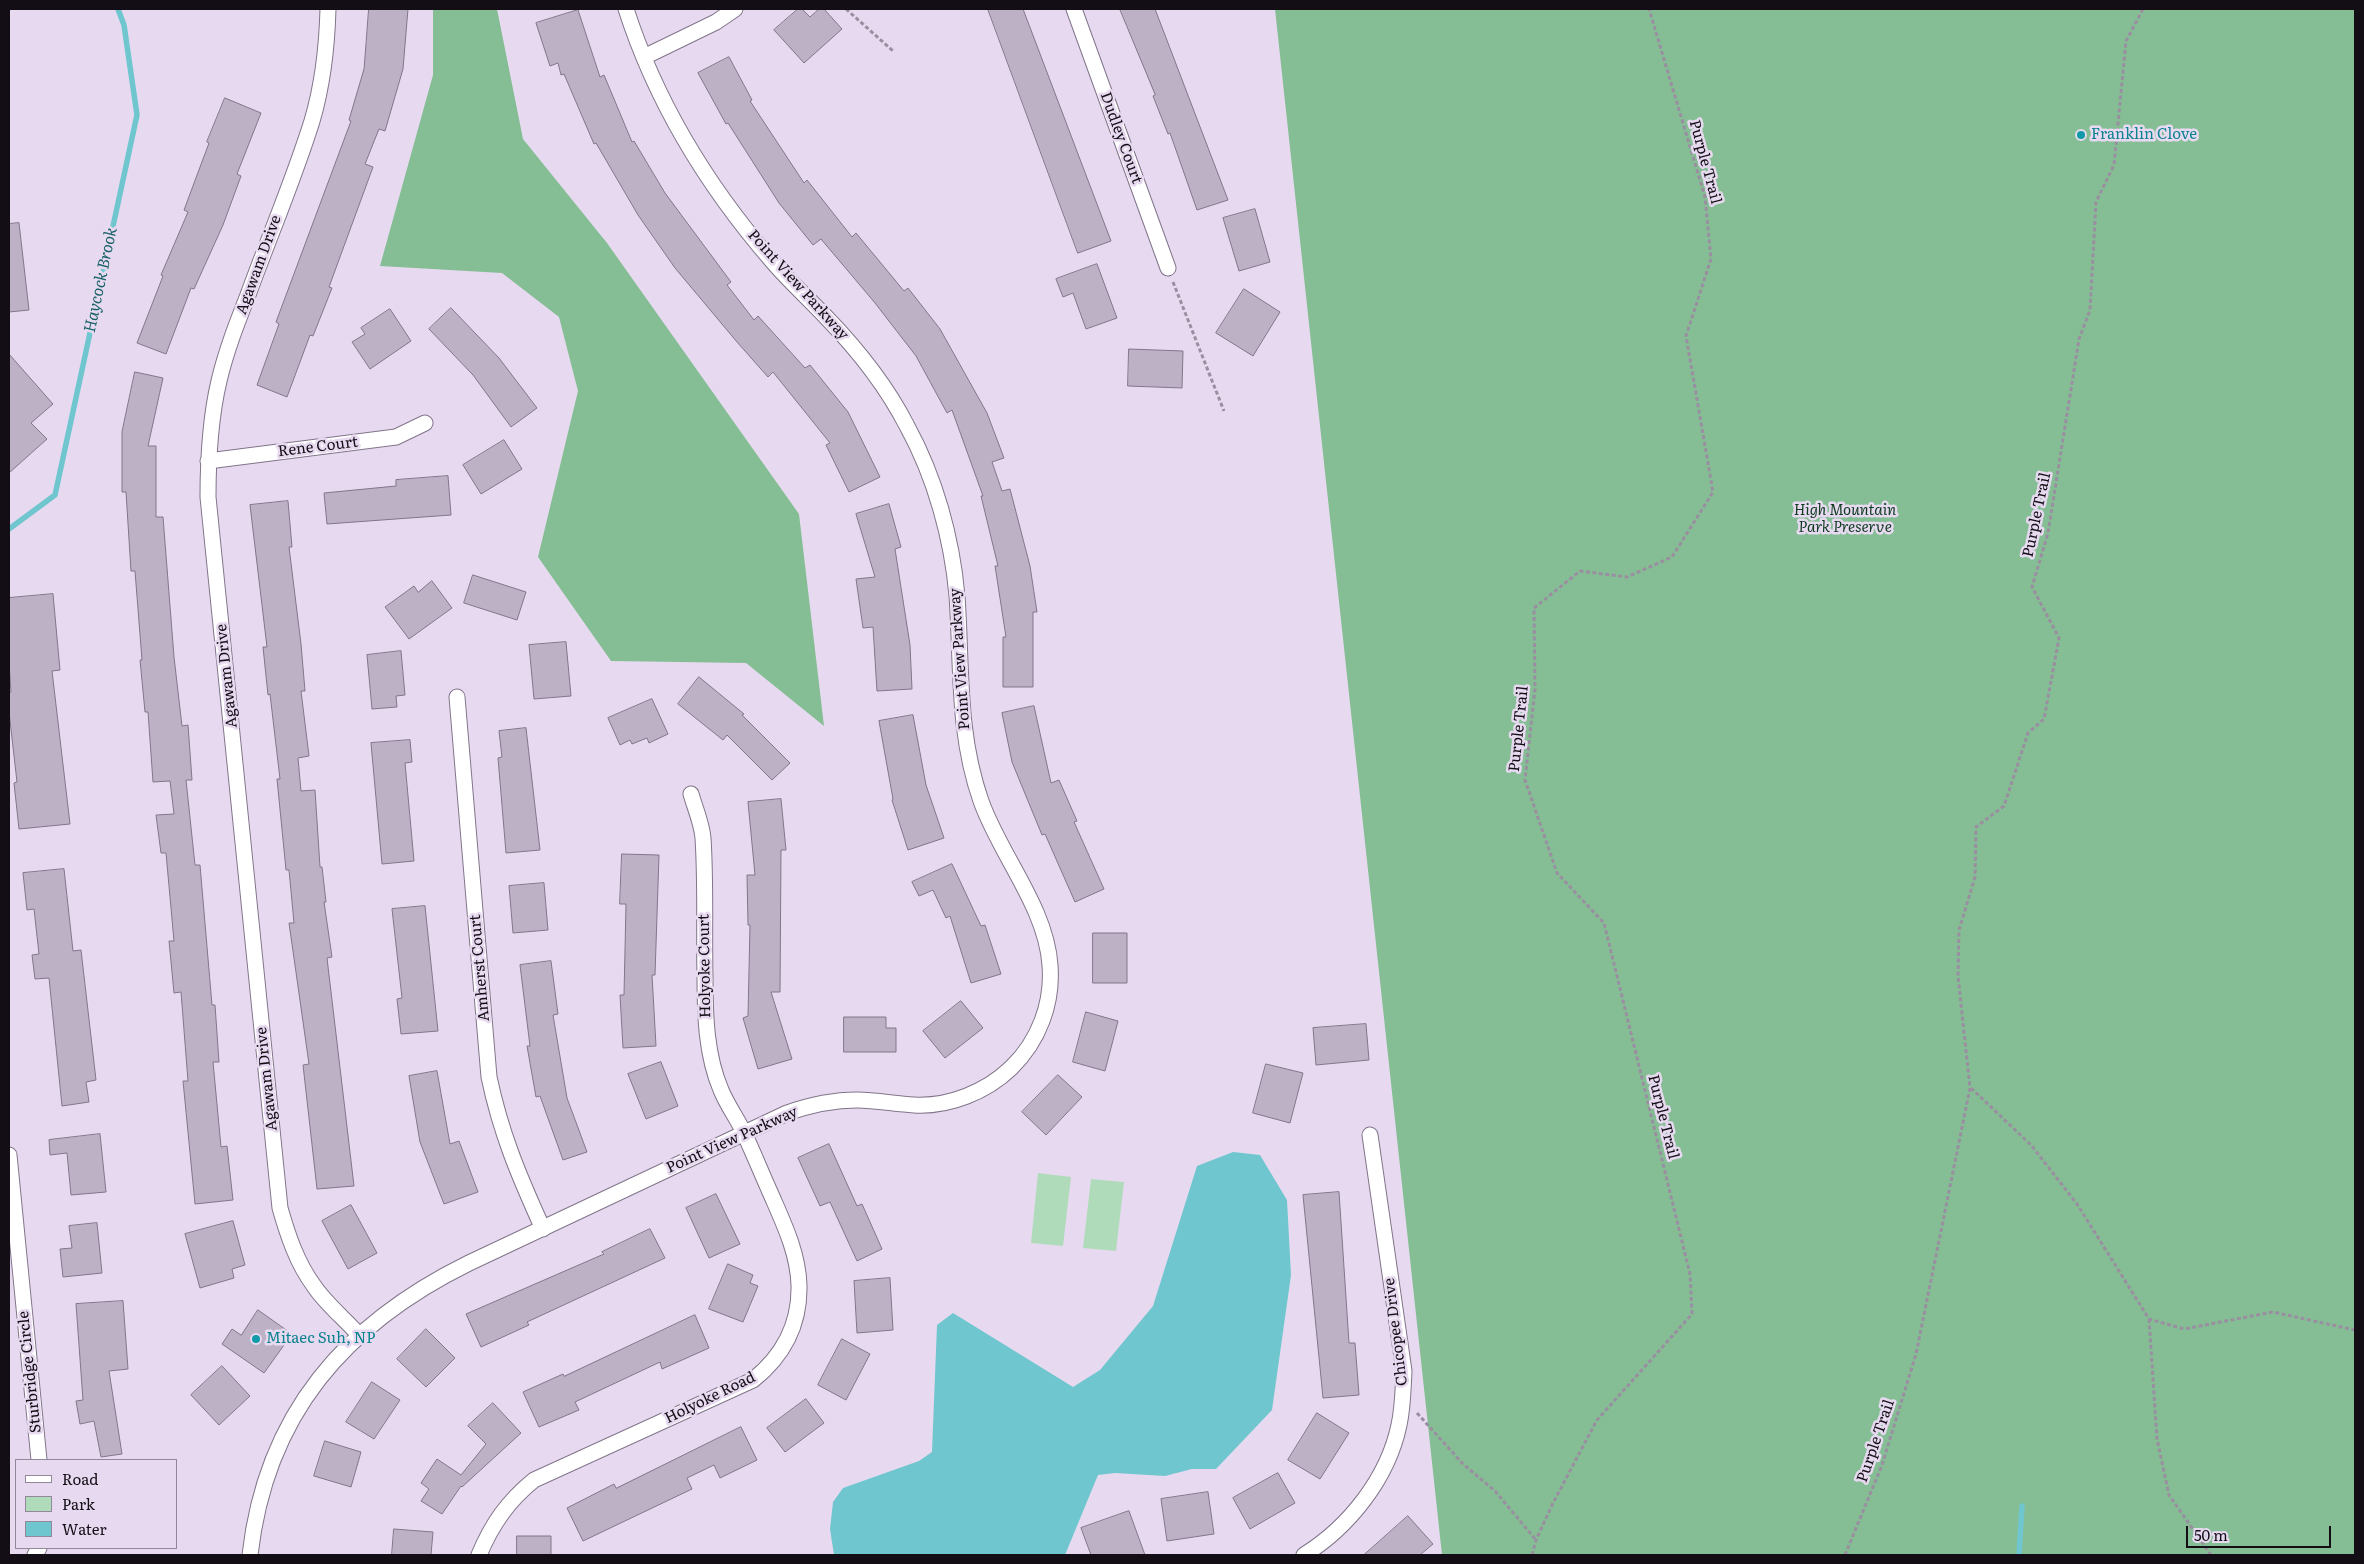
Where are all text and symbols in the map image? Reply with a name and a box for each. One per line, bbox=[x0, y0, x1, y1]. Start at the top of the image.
street label: Dudley Court bbox=[1096, 90, 1146, 186]
street label: Purple Trail bbox=[1685, 118, 1725, 206]
place label: Franklin Clove bbox=[2091, 126, 2197, 144]
marker: Franklin Clove bbox=[2075, 129, 2087, 141]
street label: Agawam Drive bbox=[233, 213, 285, 317]
water label: Haycock Brook bbox=[80, 226, 122, 334]
street label: Point View Parkway bbox=[744, 226, 852, 344]
street label: Rene Court bbox=[277, 433, 359, 461]
street label: Purple Trail bbox=[2019, 471, 2055, 559]
park label: High Mountain Park Preserve bbox=[1794, 502, 1896, 537]
street label: Point View Parkway bbox=[946, 588, 974, 730]
street label: Agawam Drive bbox=[213, 623, 241, 729]
street label: Purple Trail bbox=[1506, 685, 1532, 773]
street label: Amherst Court bbox=[466, 914, 494, 1022]
street label: Holyoke Court bbox=[695, 914, 715, 1018]
street label: Agawam Drive bbox=[253, 1026, 281, 1132]
street label: Purple Trail bbox=[1644, 1073, 1682, 1161]
street label: Point View Parkway bbox=[663, 1103, 801, 1177]
street label: Chicopee Drive bbox=[1380, 1277, 1412, 1387]
street label: Sturbridge Circle bbox=[15, 1310, 45, 1434]
place label: Mitaec Suh, NP bbox=[266, 1330, 375, 1348]
marker: Mitaec Suh, NP bbox=[250, 1333, 262, 1345]
street label: Holyoke Road bbox=[662, 1368, 758, 1428]
street label: Purple Trail bbox=[1853, 1397, 1899, 1485]
legend bbox=[15, 1459, 178, 1549]
text: Road bbox=[62, 1467, 98, 1490]
text: Park bbox=[62, 1492, 95, 1515]
scale bar bbox=[2189, 1516, 2334, 1548]
text: Water bbox=[62, 1517, 107, 1540]
text: 50 m bbox=[2194, 1523, 2228, 1546]

